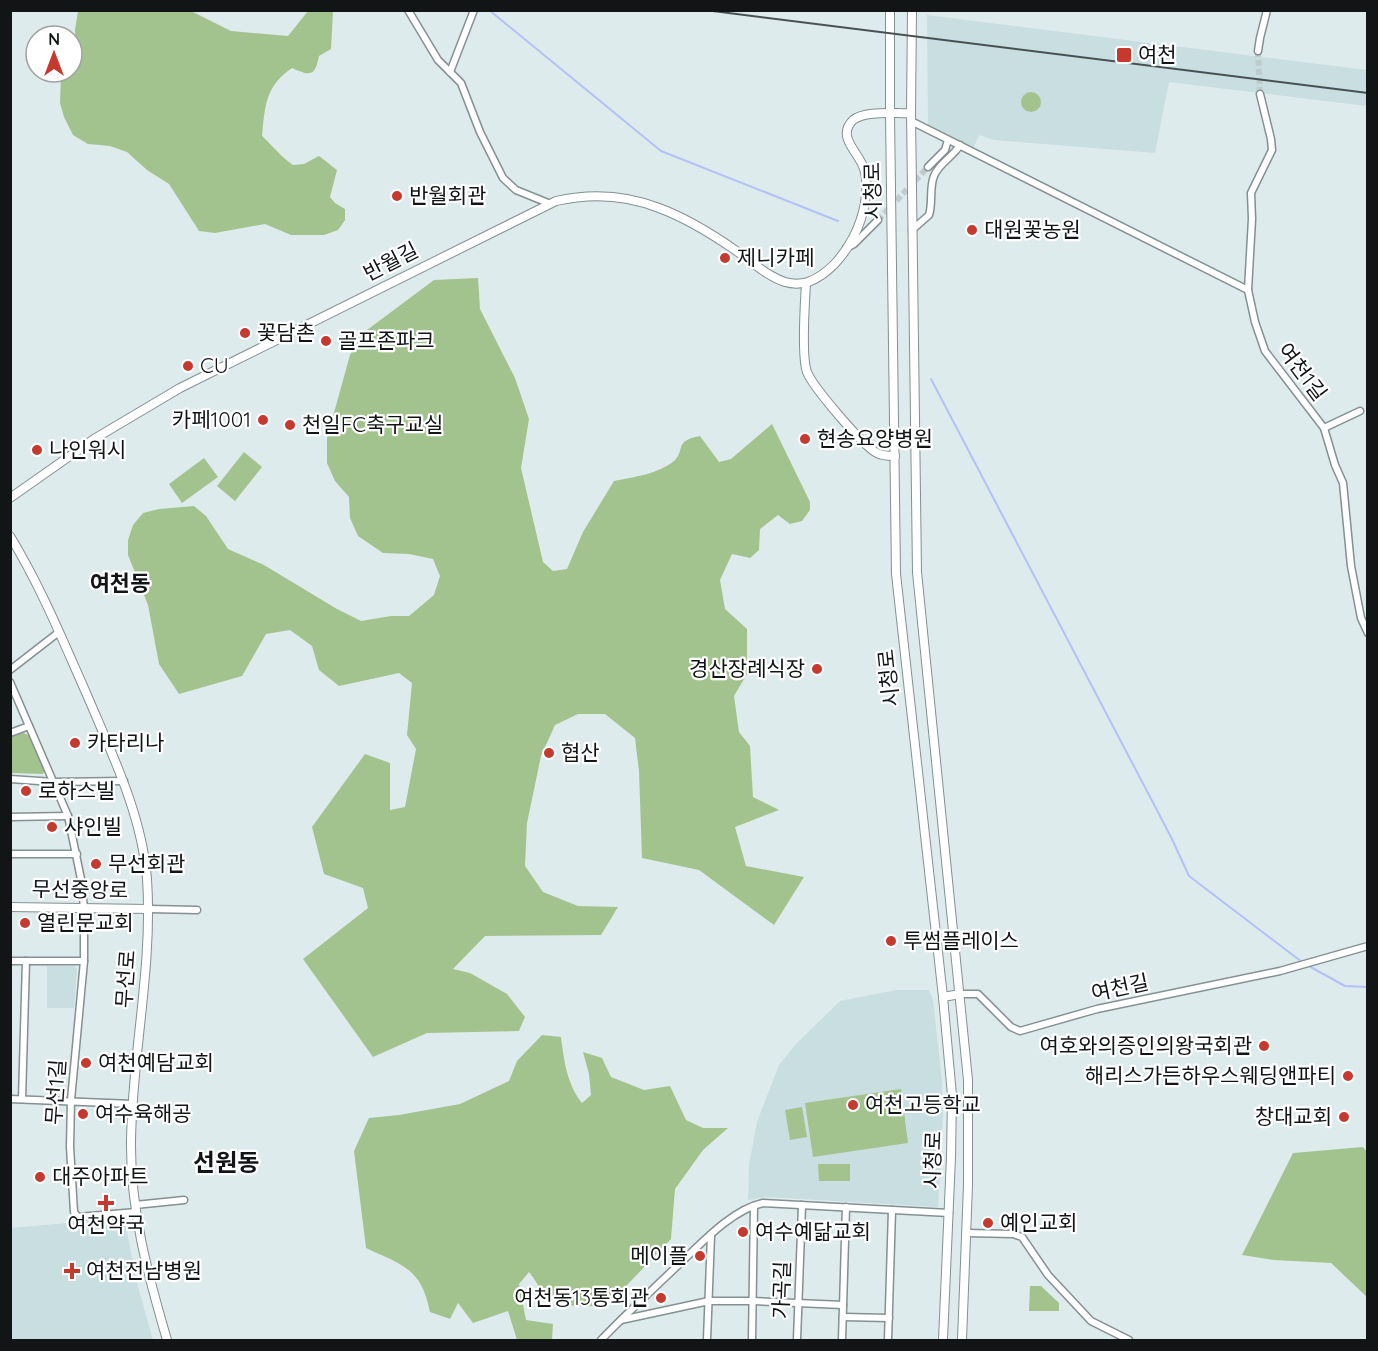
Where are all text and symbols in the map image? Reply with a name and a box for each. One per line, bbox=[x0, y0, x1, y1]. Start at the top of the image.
north arrow bbox=[24, 24, 84, 84]
text: N bbox=[48, 29, 60, 49]
place label: 여천 bbox=[1138, 41, 1177, 67]
marker: 여천 bbox=[1115, 46, 1133, 64]
street label: 시청로 bbox=[858, 162, 886, 220]
place label: 반월회관 bbox=[409, 182, 486, 208]
marker: 반월회관 bbox=[390, 189, 404, 203]
place label: 대원꽃농원 bbox=[984, 216, 1081, 242]
marker: 대원꽃농원 bbox=[965, 223, 979, 237]
street label: 반월길 bbox=[359, 236, 422, 286]
place label: 제니카페 bbox=[737, 244, 814, 270]
marker: 제니카페 bbox=[718, 251, 732, 265]
place label: 꽃담촌 bbox=[257, 319, 315, 345]
marker: 꽃담촌 bbox=[238, 326, 252, 340]
place label: 골프존파크 bbox=[338, 327, 435, 353]
marker: 골프존파크 bbox=[319, 334, 333, 348]
street label: 여천1길 bbox=[1273, 337, 1333, 405]
place label: CU bbox=[200, 352, 229, 378]
marker: CU bbox=[181, 359, 195, 373]
place label: 카페1001 bbox=[172, 406, 251, 432]
place label: 천일FC축구교실 bbox=[302, 411, 443, 437]
marker: 카페1001 bbox=[256, 413, 270, 427]
marker: 천일FC축구교실 bbox=[283, 418, 297, 432]
place label: 현송요양병원 bbox=[817, 425, 933, 451]
marker: 현송요양병원 bbox=[798, 432, 812, 446]
place label: 나인워시 bbox=[49, 436, 126, 462]
marker: 나인워시 bbox=[30, 443, 44, 457]
district label: 여천동 bbox=[90, 569, 150, 597]
street label: 시청로 bbox=[872, 648, 904, 708]
place label: 경산장례식장 bbox=[689, 655, 805, 681]
marker: 경산장례식장 bbox=[810, 662, 824, 676]
place label: 카타리나 bbox=[87, 729, 164, 755]
marker: 카타리나 bbox=[68, 736, 82, 750]
place label: 협산 bbox=[561, 739, 600, 765]
marker: 협산 bbox=[542, 746, 556, 760]
place label: 로하스빌 bbox=[38, 777, 115, 803]
marker: 로하스빌 bbox=[19, 784, 33, 798]
place label: 샤인빌 bbox=[64, 813, 122, 839]
marker: 샤인빌 bbox=[45, 820, 59, 834]
place label: 무선회관 bbox=[108, 850, 185, 876]
marker: 무선회관 bbox=[89, 857, 103, 871]
street label: 무선중앙로 bbox=[31, 875, 129, 903]
place label: 열린문교회 bbox=[37, 909, 134, 935]
marker: 열린문교회 bbox=[18, 916, 32, 930]
place label: 투썸플레이스 bbox=[903, 927, 1019, 953]
marker: 투썸플레이스 bbox=[884, 934, 898, 948]
street label: 무선로 bbox=[110, 949, 140, 1009]
street label: 여천길 bbox=[1089, 968, 1151, 1006]
place label: 여호와의증인의왕국회관 bbox=[1039, 1032, 1252, 1058]
marker: 여호와의증인의왕국회관 bbox=[1257, 1039, 1271, 1053]
place label: 여천예담교회 bbox=[98, 1049, 214, 1075]
marker: 여천예담교회 bbox=[79, 1056, 93, 1070]
street label: 무선1길 bbox=[40, 1058, 70, 1126]
place label: 해리스가든하우스웨딩앤파티 bbox=[1085, 1062, 1336, 1088]
marker: 해리스가든하우스웨딩앤파티 bbox=[1341, 1069, 1355, 1083]
place label: 여천고등학교 bbox=[865, 1091, 981, 1117]
marker: 여천고등학교 bbox=[846, 1098, 860, 1112]
place label: 여수육해공 bbox=[95, 1100, 192, 1126]
place label: 창대교회 bbox=[1255, 1103, 1332, 1129]
marker: 여수육해공 bbox=[76, 1107, 90, 1121]
marker: 창대교회 bbox=[1337, 1110, 1351, 1124]
street label: 시청로 bbox=[918, 1131, 946, 1189]
district label: 선원동 bbox=[193, 1147, 259, 1177]
place label: 대주아파트 bbox=[52, 1163, 149, 1189]
marker: 대주아파트 bbox=[33, 1170, 47, 1184]
marker: 여천약국 bbox=[99, 1196, 113, 1210]
place label: 예인교회 bbox=[1000, 1209, 1077, 1235]
place label: 여천약국 bbox=[67, 1211, 145, 1237]
marker: 예인교회 bbox=[981, 1216, 995, 1230]
place label: 여수예닮교회 bbox=[755, 1218, 871, 1244]
marker: 여수예닮교회 bbox=[736, 1225, 750, 1239]
place label: 메이플 bbox=[630, 1242, 688, 1268]
marker: 메이플 bbox=[693, 1249, 707, 1263]
place label: 여천전남병원 bbox=[86, 1257, 202, 1283]
street label: 가곡길 bbox=[767, 1261, 795, 1319]
marker: 여천전남병원 bbox=[63, 1262, 81, 1280]
place label: 여천동13통회관 bbox=[514, 1284, 649, 1310]
marker: 여천동13통회관 bbox=[654, 1291, 668, 1305]

